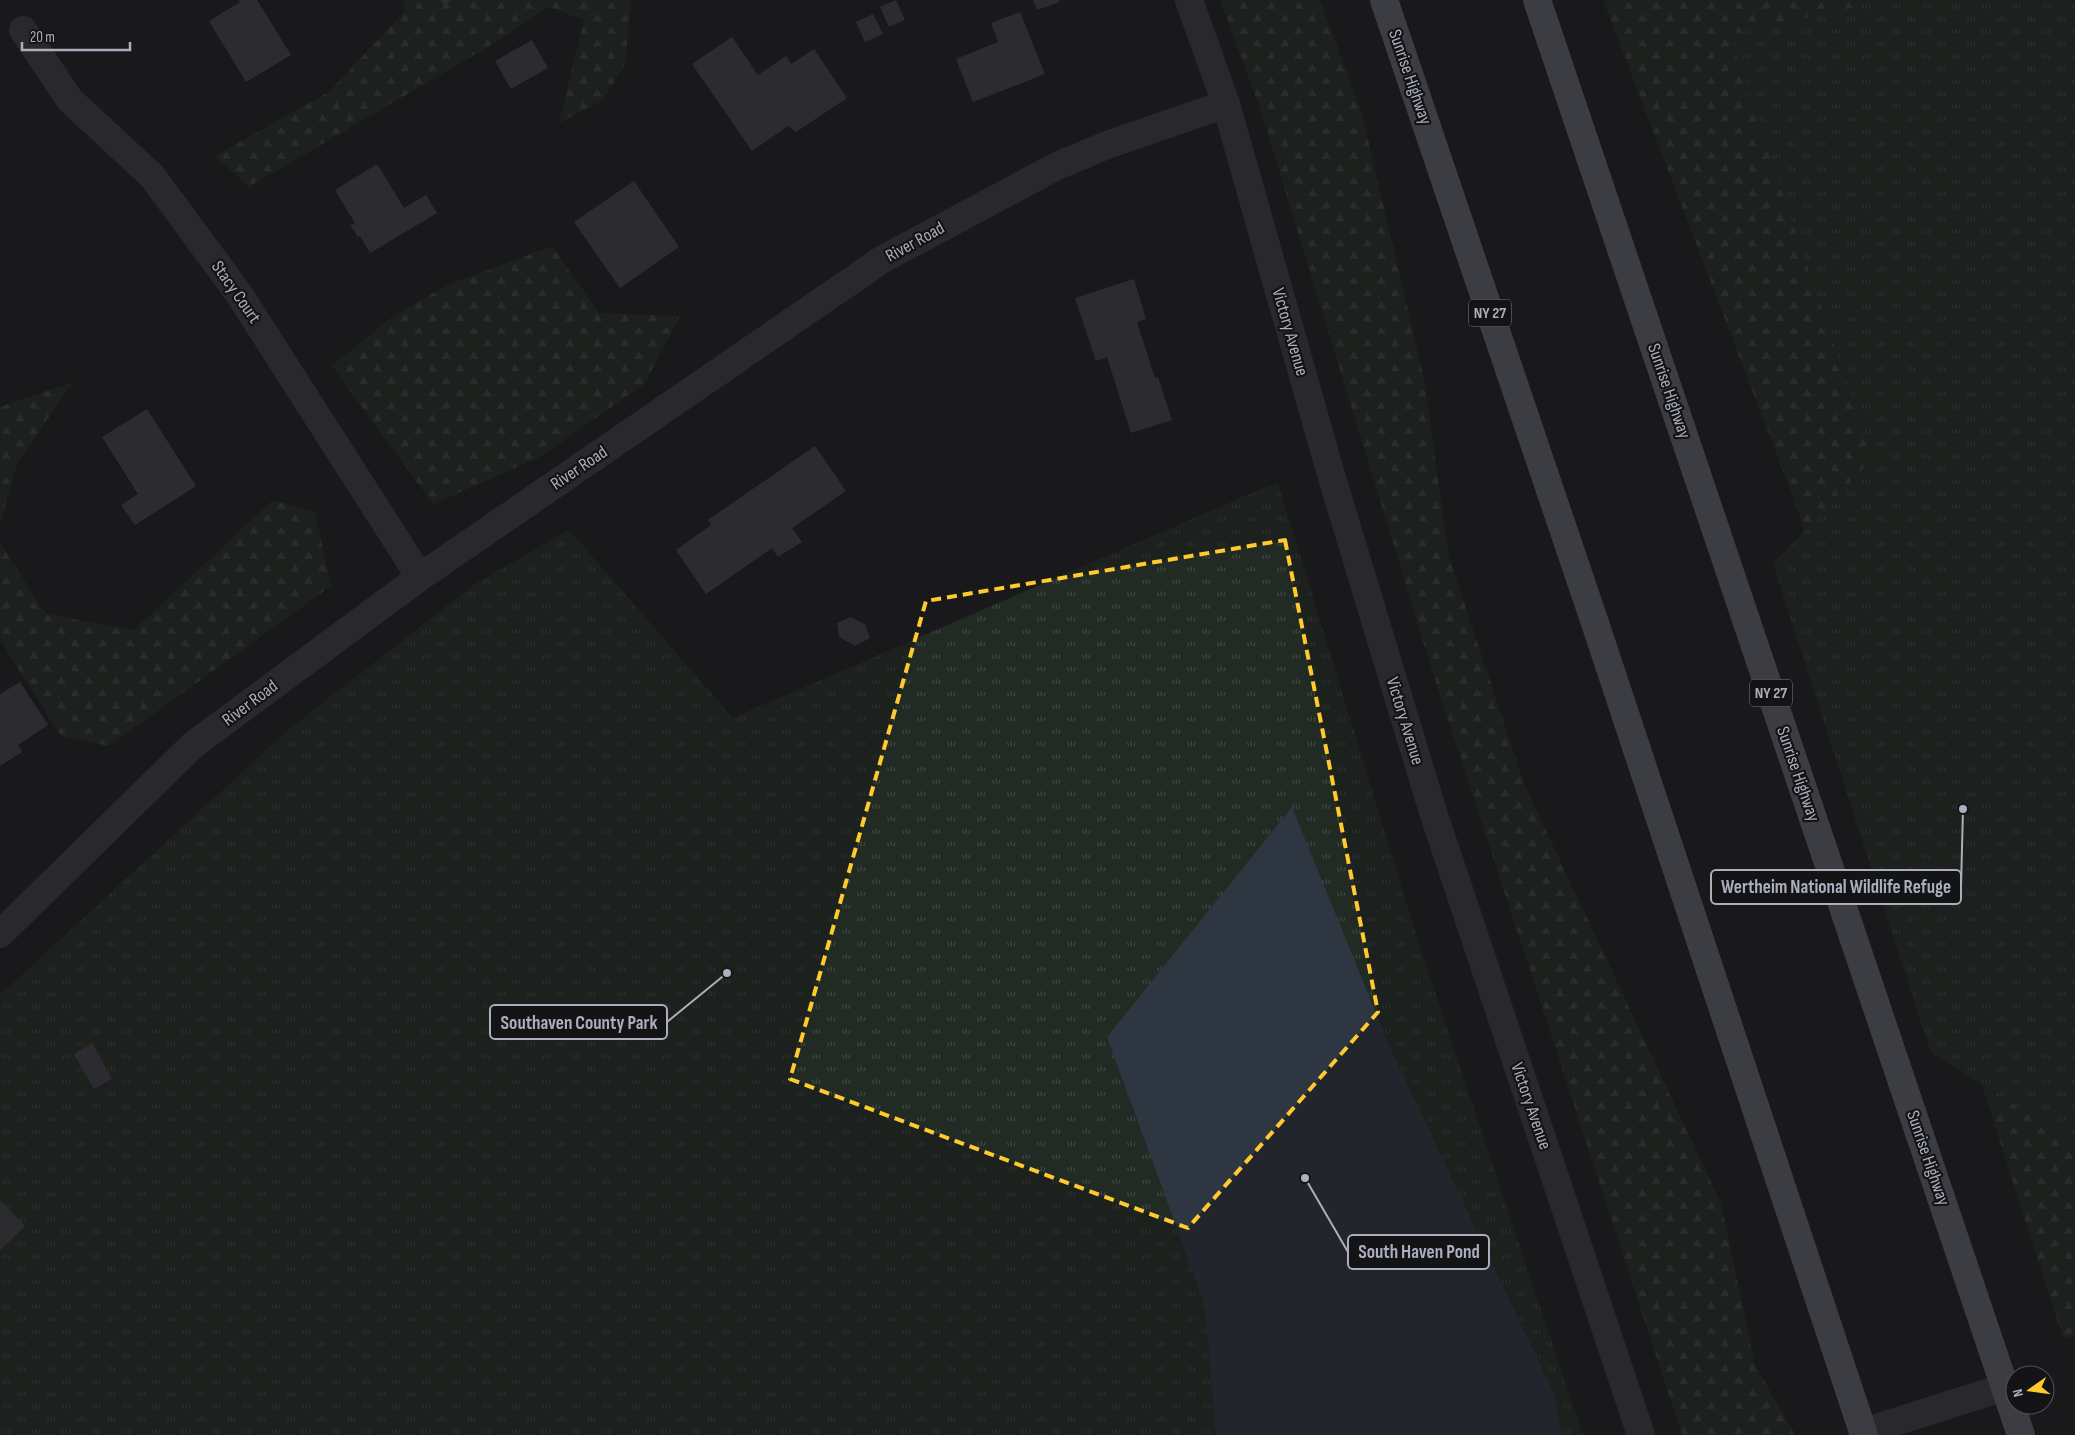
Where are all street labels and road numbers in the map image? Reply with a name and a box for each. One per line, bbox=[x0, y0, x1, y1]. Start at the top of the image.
street label: Sunrise Highway bbox=[1384, 27, 1436, 127]
street label: River Road bbox=[882, 217, 948, 267]
street label: Stacy Court bbox=[207, 257, 265, 328]
street label: Victory Avenue bbox=[1267, 286, 1313, 378]
road number: NY 27 bbox=[1469, 300, 1511, 326]
street label: Sunrise Highway bbox=[1643, 341, 1695, 441]
street label: River Road bbox=[547, 441, 611, 495]
street label: River Road bbox=[218, 675, 282, 731]
street label: Victory Avenue bbox=[1382, 675, 1428, 767]
road number: NY 27 bbox=[1750, 680, 1792, 706]
street label: Sunrise Highway bbox=[1772, 724, 1824, 824]
street label: Victory Avenue bbox=[1506, 1060, 1556, 1152]
street label: Sunrise Highway bbox=[1902, 1108, 1954, 1208]

